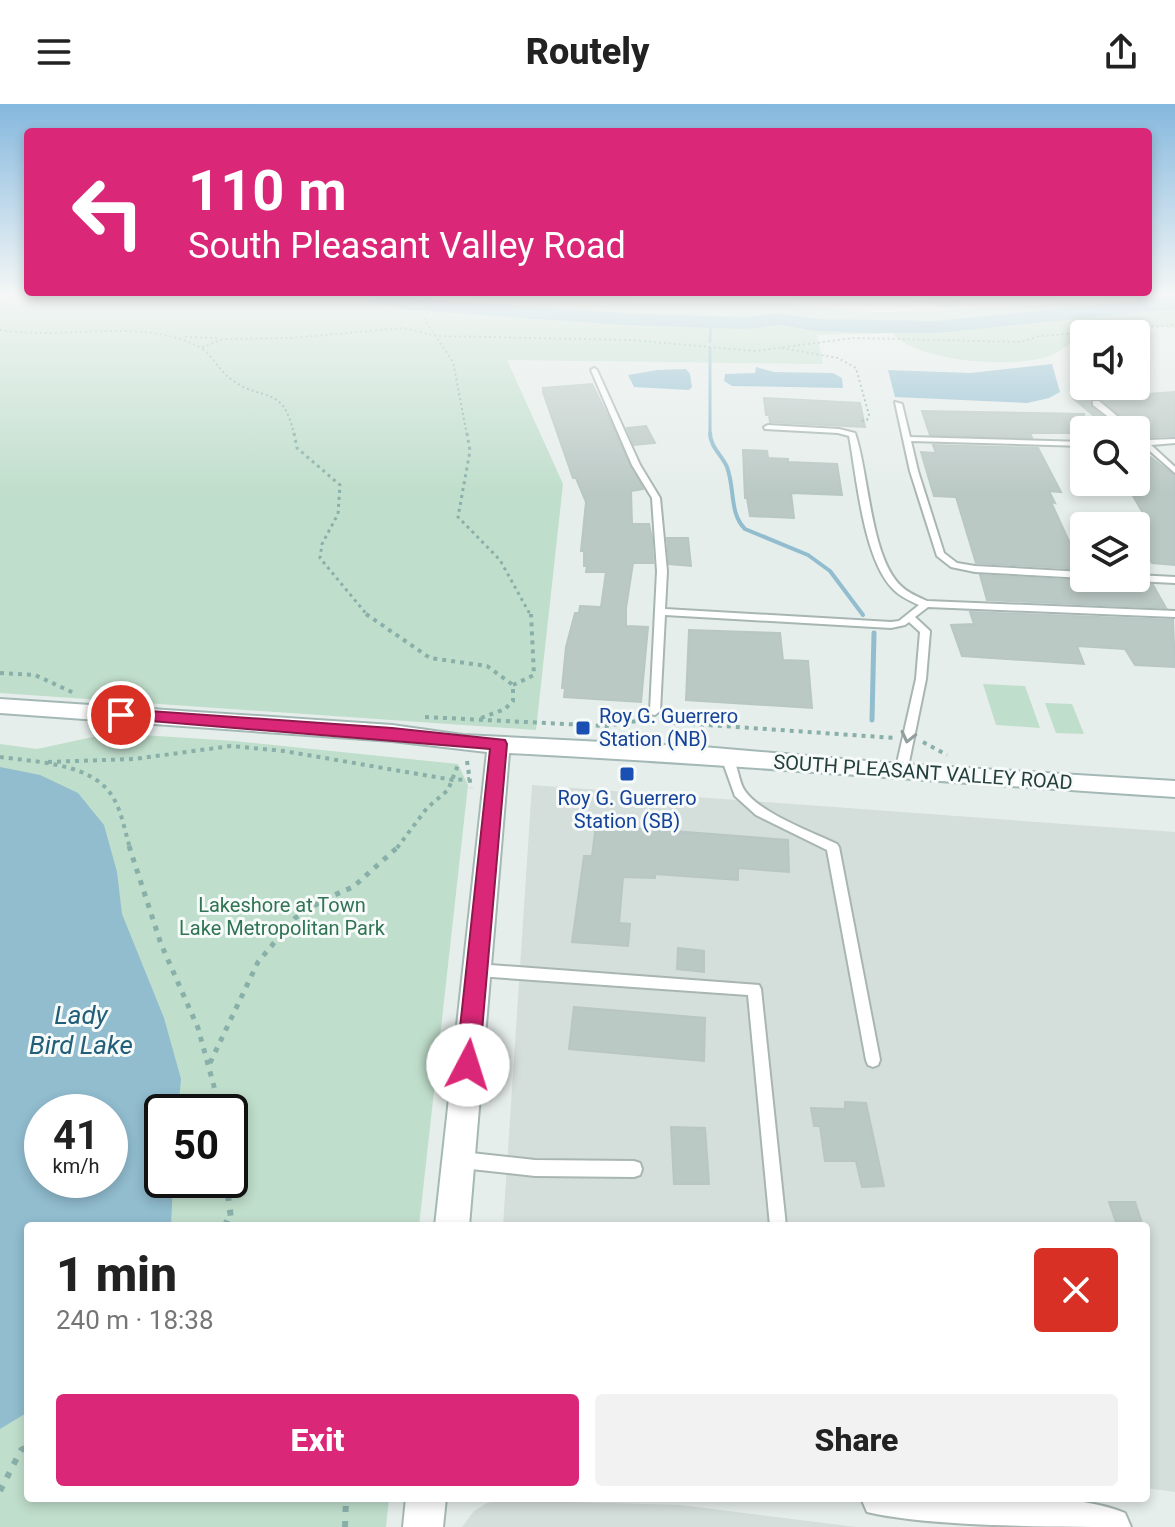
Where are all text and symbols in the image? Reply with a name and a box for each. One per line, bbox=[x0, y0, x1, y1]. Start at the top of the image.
icon: menu bbox=[32, 30, 76, 74]
icon: share bbox=[1099, 30, 1143, 74]
text: Routely bbox=[526, 31, 649, 73]
text: 110 m bbox=[188, 158, 347, 224]
icon: left bbox=[56, 160, 160, 264]
text: South Pleasant Valley Road bbox=[188, 225, 626, 267]
map controls bbox=[1070, 320, 1150, 592]
button: sound bbox=[1070, 320, 1150, 400]
button: search bbox=[1070, 416, 1150, 496]
button: layers bbox=[1070, 512, 1150, 592]
pin bbox=[87, 681, 155, 749]
icon: arrive bbox=[99, 693, 143, 737]
place label: Roy G. Guerrero Station (NB) bbox=[599, 704, 738, 751]
marker: Roy G. Guerrero Station (NB) bbox=[574, 719, 592, 737]
one-way arrow bbox=[900, 730, 917, 744]
street label: SOUTH PLEASANT VALLEY ROAD bbox=[773, 750, 1073, 794]
marker: Roy G. Guerrero Station (SB) bbox=[618, 765, 636, 783]
place label: Roy G. Guerrero Station (SB) bbox=[557, 786, 697, 833]
park label: Lakeshore at Town Lake Metropolitan Park bbox=[179, 893, 386, 940]
water label: Lady Bird Lake bbox=[29, 1000, 133, 1060]
position arrow bbox=[426, 1023, 510, 1107]
speed limit sign: 50 bbox=[144, 1094, 248, 1198]
text: 41 bbox=[53, 1112, 99, 1159]
text: km/h bbox=[53, 1154, 99, 1178]
text: 1 min bbox=[56, 1246, 177, 1303]
button: close bbox=[1034, 1248, 1118, 1332]
text: 240 m · 18:38 bbox=[56, 1305, 214, 1335]
button: Exit bbox=[56, 1394, 579, 1486]
button: Share bbox=[595, 1394, 1118, 1486]

